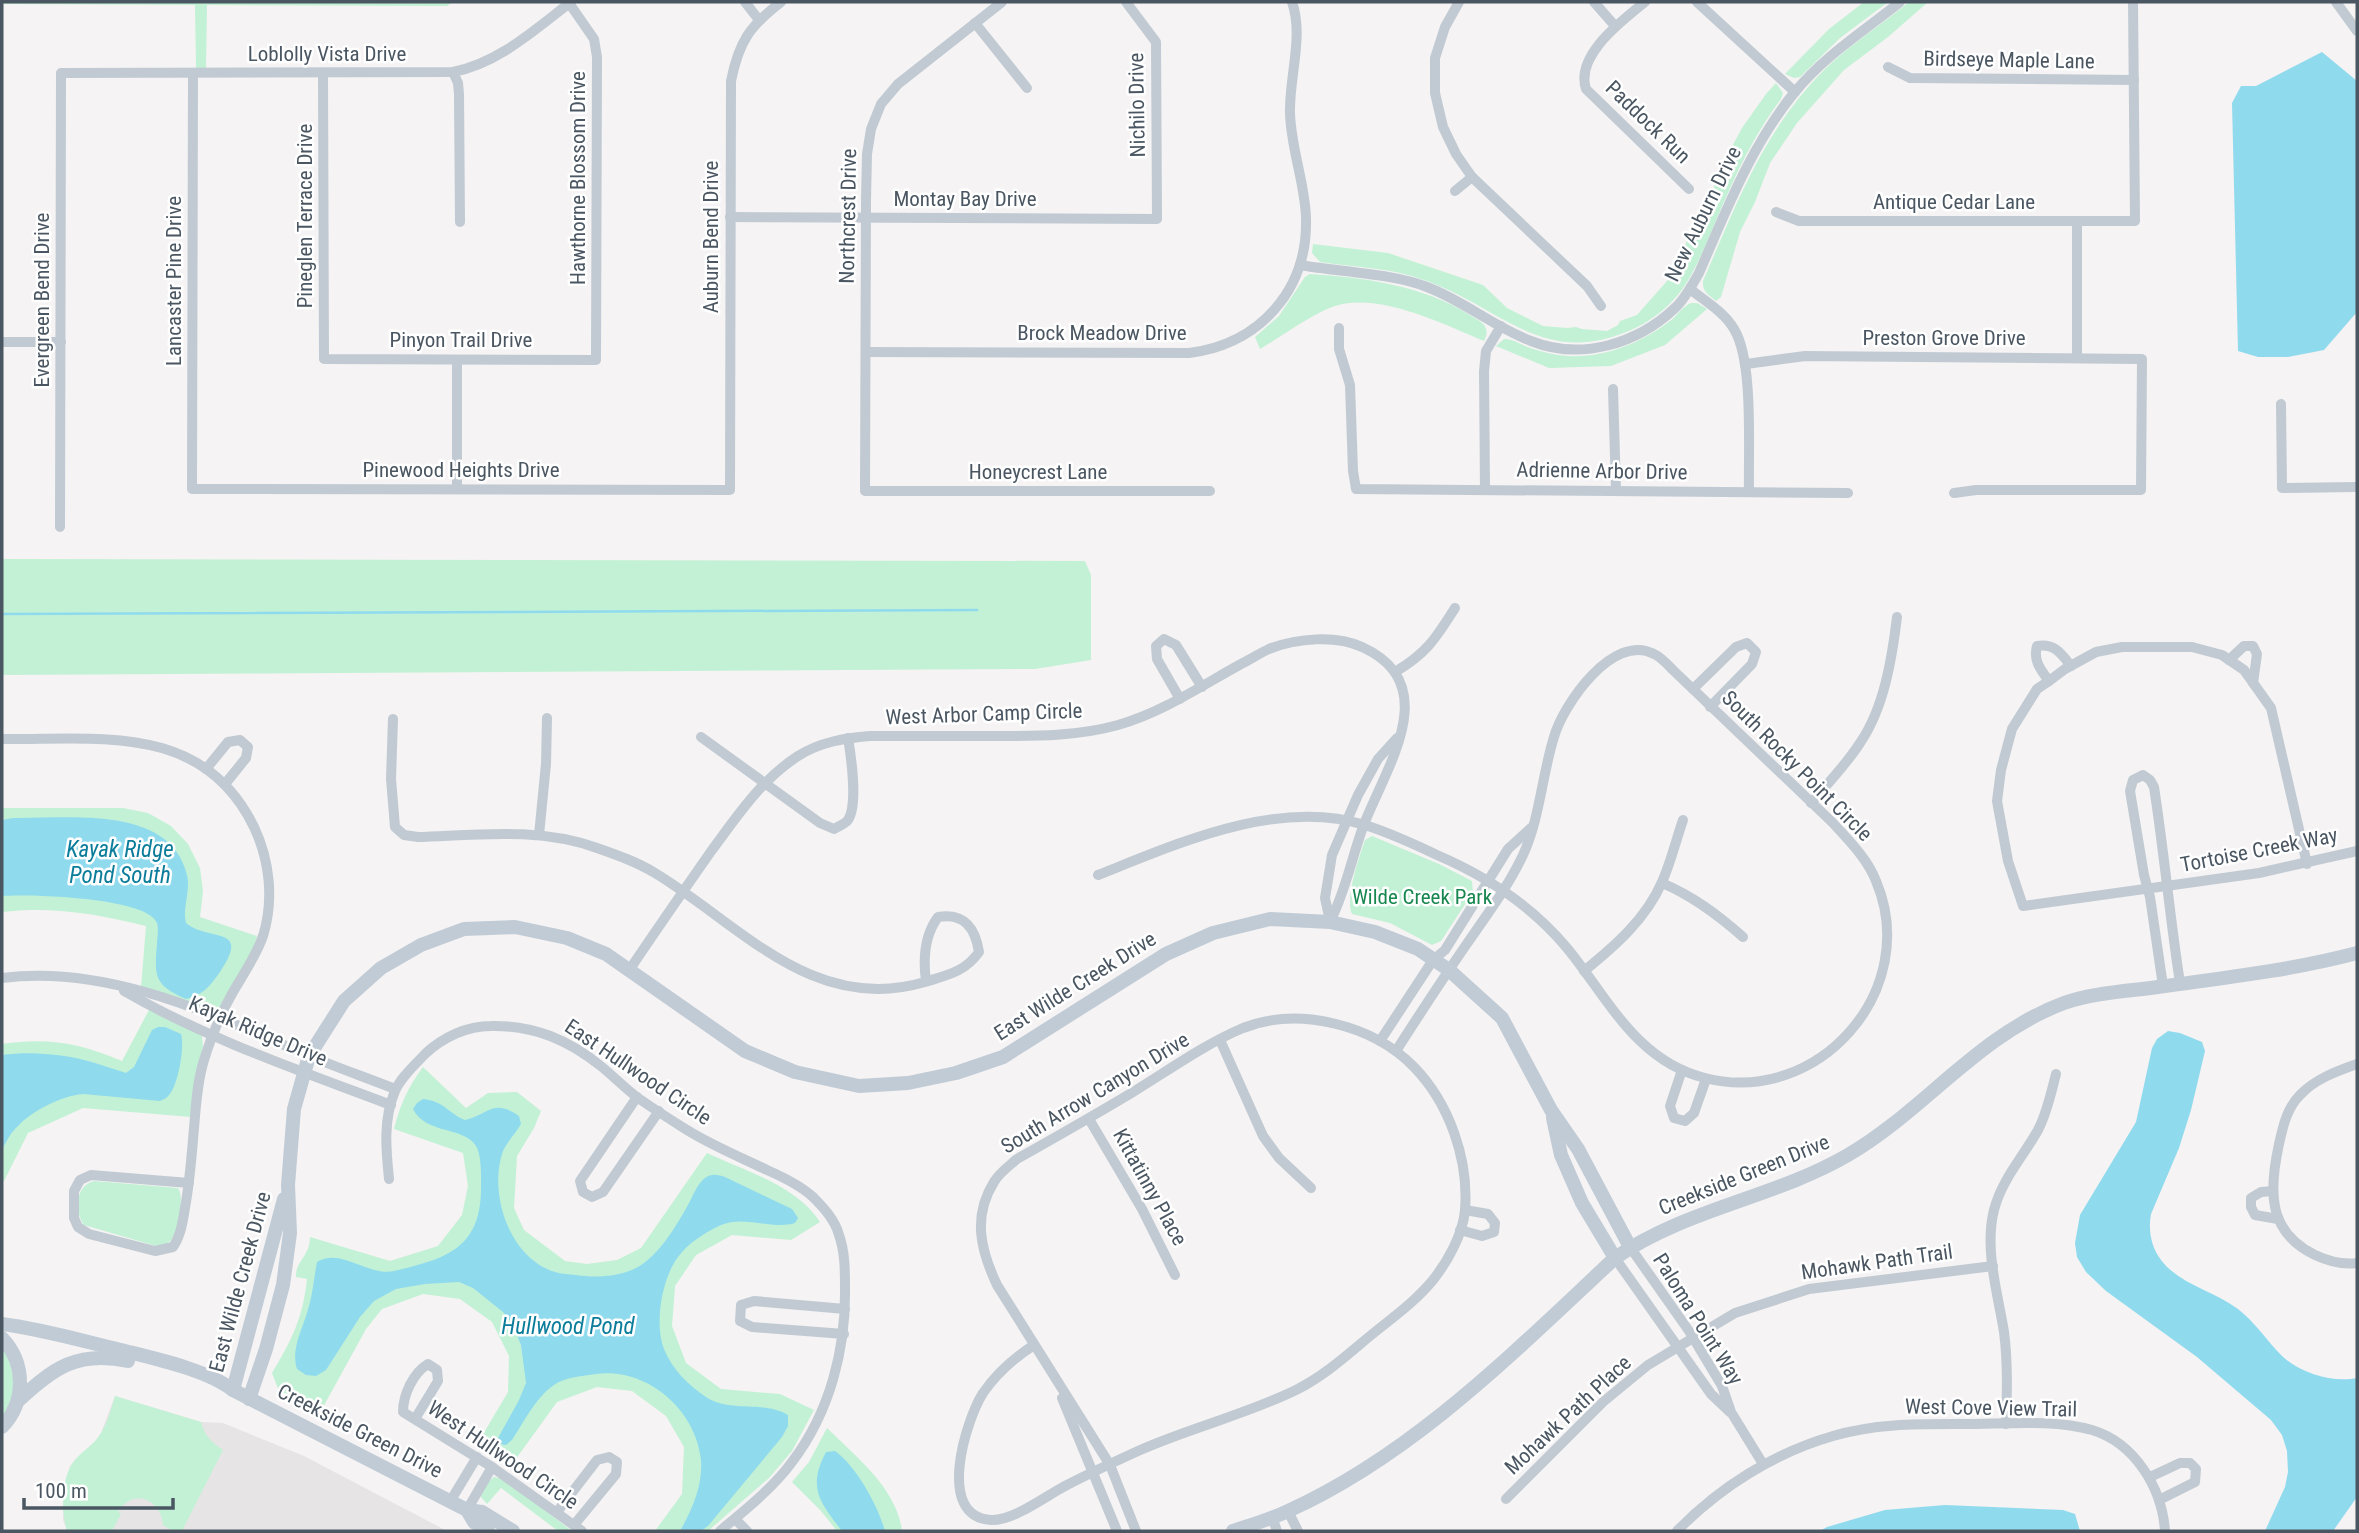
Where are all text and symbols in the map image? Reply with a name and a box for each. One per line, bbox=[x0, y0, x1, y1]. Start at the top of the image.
street label: Loblolly Vista Drive bbox=[248, 42, 406, 66]
street label: Birdseye Maple Lane bbox=[1923, 47, 2095, 73]
street label: Nichilo Drive bbox=[1124, 52, 1150, 157]
street label: Hawthorne Blossom Drive bbox=[566, 71, 590, 285]
street label: Paddock Run bbox=[1601, 76, 1695, 168]
street label: Pineglen Terrace Drive bbox=[293, 124, 317, 308]
street label: New Auburn Drive bbox=[1660, 142, 1746, 285]
street label: Northcrest Drive bbox=[835, 148, 861, 284]
street label: Auburn Bend Drive bbox=[699, 161, 723, 313]
street label: Montay Bay Drive bbox=[893, 187, 1037, 211]
street label: Antique Cedar Lane bbox=[1873, 190, 2035, 214]
street label: Lancaster Pine Drive bbox=[162, 196, 186, 366]
street label: Evergreen Bend Drive bbox=[30, 212, 54, 387]
street label: Brock Meadow Drive bbox=[1017, 321, 1187, 345]
street label: Preston Grove Drive bbox=[1862, 326, 2026, 350]
street label: Pinyon Trail Drive bbox=[390, 328, 533, 352]
street label: Pinewood Heights Drive bbox=[362, 458, 560, 482]
street label: Adrienne Arbor Drive bbox=[1516, 458, 1688, 484]
street label: Honeycrest Lane bbox=[969, 460, 1107, 484]
street label: South Rocky Point Circle bbox=[1717, 686, 1877, 846]
street label: West Arbor Camp Circle bbox=[885, 699, 1083, 729]
street label: Tortoise Creek Way bbox=[2178, 823, 2340, 877]
water label: Kayak Ridge Pond South bbox=[66, 836, 174, 889]
park label: Wilde Creek Park bbox=[1352, 885, 1493, 909]
street label: East Wilde Creek Drive bbox=[990, 927, 1160, 1045]
street label: Kayak Ridge Drive bbox=[185, 991, 331, 1071]
street label: East Hullwood Circle bbox=[560, 1014, 716, 1130]
street label: South Arrow Canyon Drive bbox=[997, 1027, 1193, 1159]
street label: Kittatinny Place bbox=[1108, 1124, 1192, 1250]
street label: Creekside Green Drive bbox=[1655, 1130, 1833, 1220]
street label: East Wilde Creek Drive bbox=[204, 1189, 276, 1375]
street label: Mohawk Path Trail bbox=[1800, 1239, 1954, 1285]
street label: Paloma Point Way bbox=[1648, 1249, 1748, 1389]
water label: Hullwood Pond bbox=[501, 1313, 636, 1340]
street label: Mohawk Path Place bbox=[1500, 1350, 1636, 1479]
street label: Creekside Green Drive bbox=[273, 1379, 447, 1483]
street label: West Cove View Trail bbox=[1905, 1394, 2077, 1422]
street label: West Hullwood Circle bbox=[423, 1396, 583, 1514]
scale bar bbox=[24, 1466, 173, 1510]
text: 100 m bbox=[35, 1479, 87, 1503]

